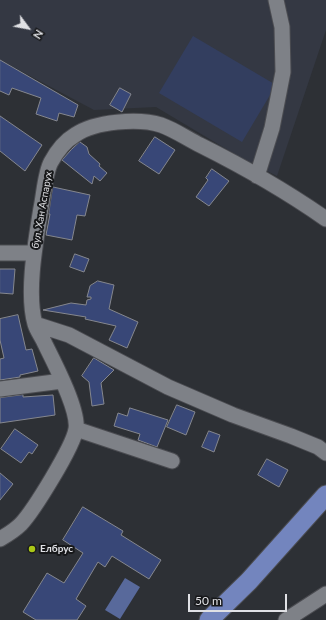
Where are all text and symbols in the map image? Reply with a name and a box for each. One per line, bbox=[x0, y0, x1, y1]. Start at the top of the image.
north arrow bbox=[8, 8, 48, 48]
text: N bbox=[31, 28, 46, 42]
street label: бул. Хан Аспарух bbox=[29, 170, 55, 250]
place label: Елбрус bbox=[40, 543, 73, 555]
marker: Елбрус bbox=[27, 544, 37, 554]
scale bar bbox=[190, 586, 289, 612]
text: 50 m bbox=[195, 593, 222, 608]

